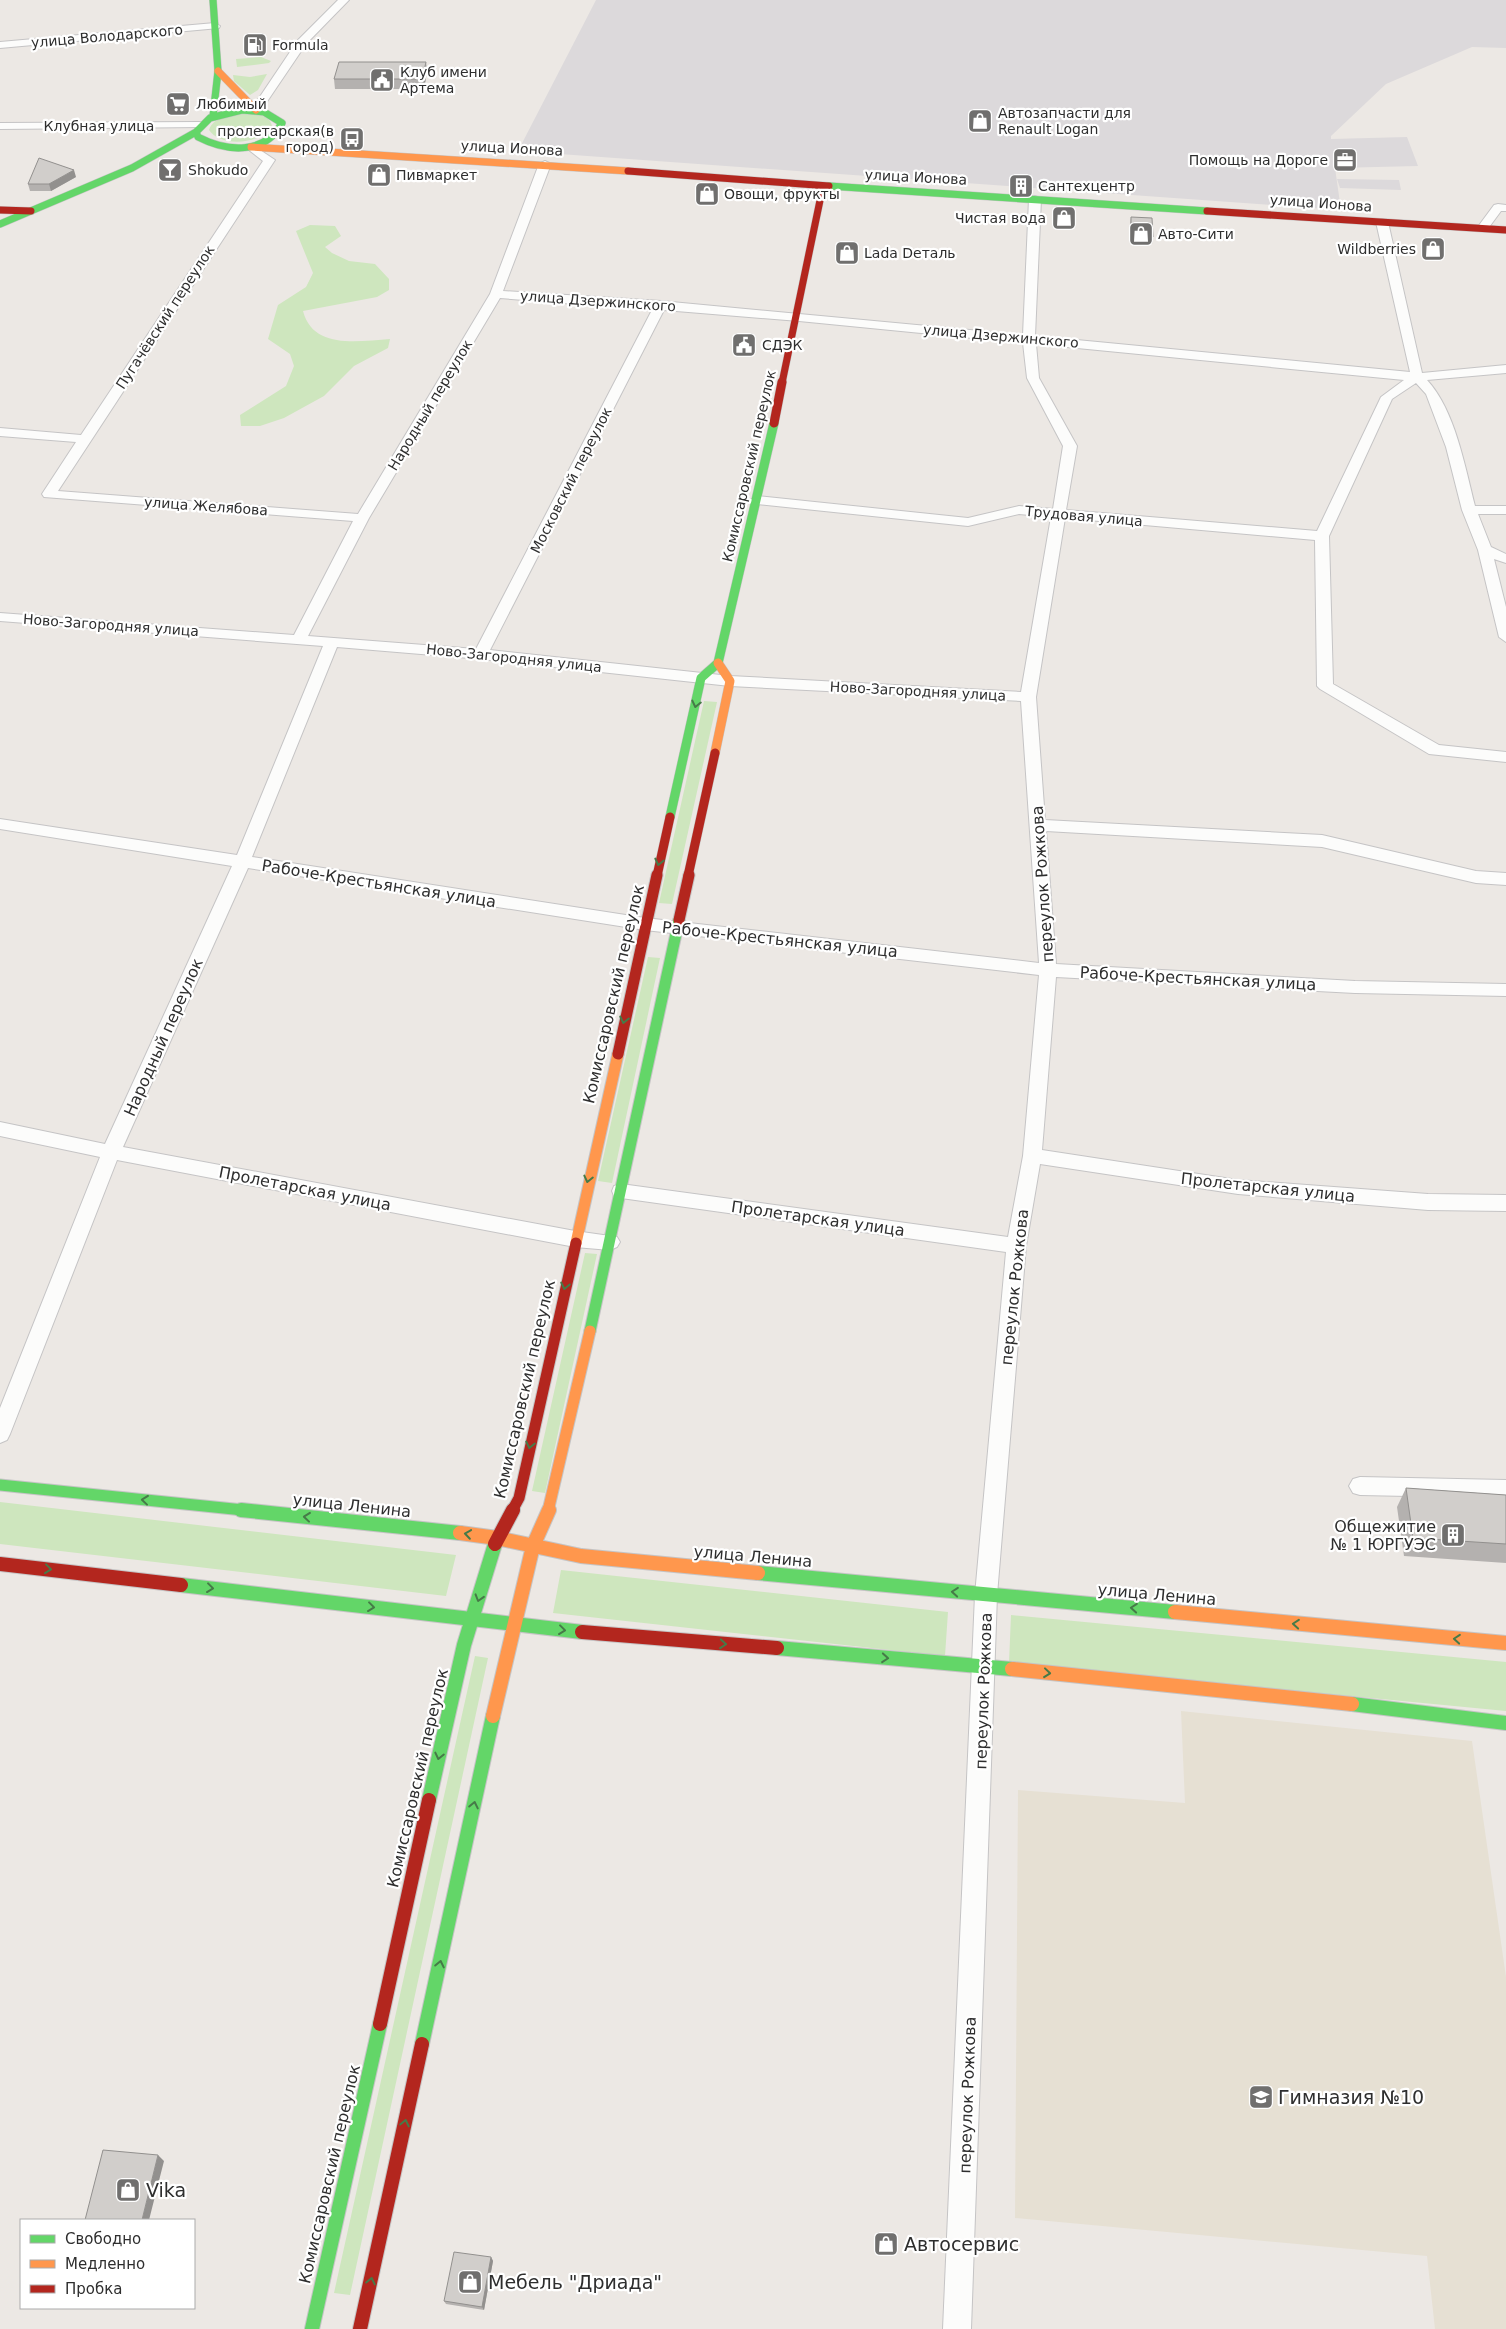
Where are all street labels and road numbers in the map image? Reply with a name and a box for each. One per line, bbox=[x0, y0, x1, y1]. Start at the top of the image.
street label: улица Володарского bbox=[30, 21, 184, 51]
street label: Клубная улица bbox=[44, 118, 154, 134]
street label: улица Ионова bbox=[460, 137, 564, 159]
street label: улица Ионова bbox=[864, 166, 968, 188]
street label: улица Ионова bbox=[1269, 191, 1373, 215]
street label: Пугачёвский переулок bbox=[112, 242, 218, 392]
street label: улица Дзержинского bbox=[519, 288, 677, 314]
street label: улица Дзержинского bbox=[922, 321, 1080, 351]
street label: Народный переулок bbox=[385, 337, 475, 473]
street label: Комиссаровский переулок bbox=[719, 369, 779, 563]
street label: Московский переулок bbox=[527, 404, 615, 556]
street label: улица Желябова bbox=[144, 494, 268, 518]
street label: Трудовая улица bbox=[1023, 503, 1144, 529]
street label: Ново-Загородняя улица bbox=[22, 611, 200, 639]
street label: Ново-Загородняя улица bbox=[425, 641, 603, 675]
street label: Ново-Загородняя улица bbox=[829, 678, 1007, 704]
street label: переулок Рожкова bbox=[1028, 805, 1057, 963]
street label: Рабоче-Крестьянская улица bbox=[260, 856, 497, 911]
street label: Комиссаровский переулок bbox=[579, 882, 648, 1105]
street label: Рабоче-Крестьянская улица bbox=[661, 918, 899, 961]
street label: Народный переулок bbox=[120, 955, 207, 1119]
street label: Рабоче-Крестьянская улица bbox=[1079, 963, 1317, 994]
street label: Пролетарская улица bbox=[217, 1162, 393, 1215]
street label: Пролетарская улица bbox=[1180, 1169, 1356, 1206]
street label: Пролетарская улица bbox=[730, 1197, 906, 1240]
street label: переулок Рожкова bbox=[997, 1208, 1032, 1366]
street label: Комиссаровский переулок bbox=[490, 1277, 559, 1500]
street label: улица Ленина bbox=[292, 1490, 412, 1521]
street label: улица Ленина bbox=[693, 1542, 813, 1571]
street label: улица Ленина bbox=[1097, 1580, 1217, 1609]
street label: переулок Рожкова bbox=[971, 1612, 996, 1770]
street label: Комиссаровский переулок bbox=[383, 1666, 452, 1889]
street label: переулок Рожкова bbox=[955, 2016, 980, 2174]
street label: Комиссаровский переулок bbox=[295, 2062, 364, 2285]

